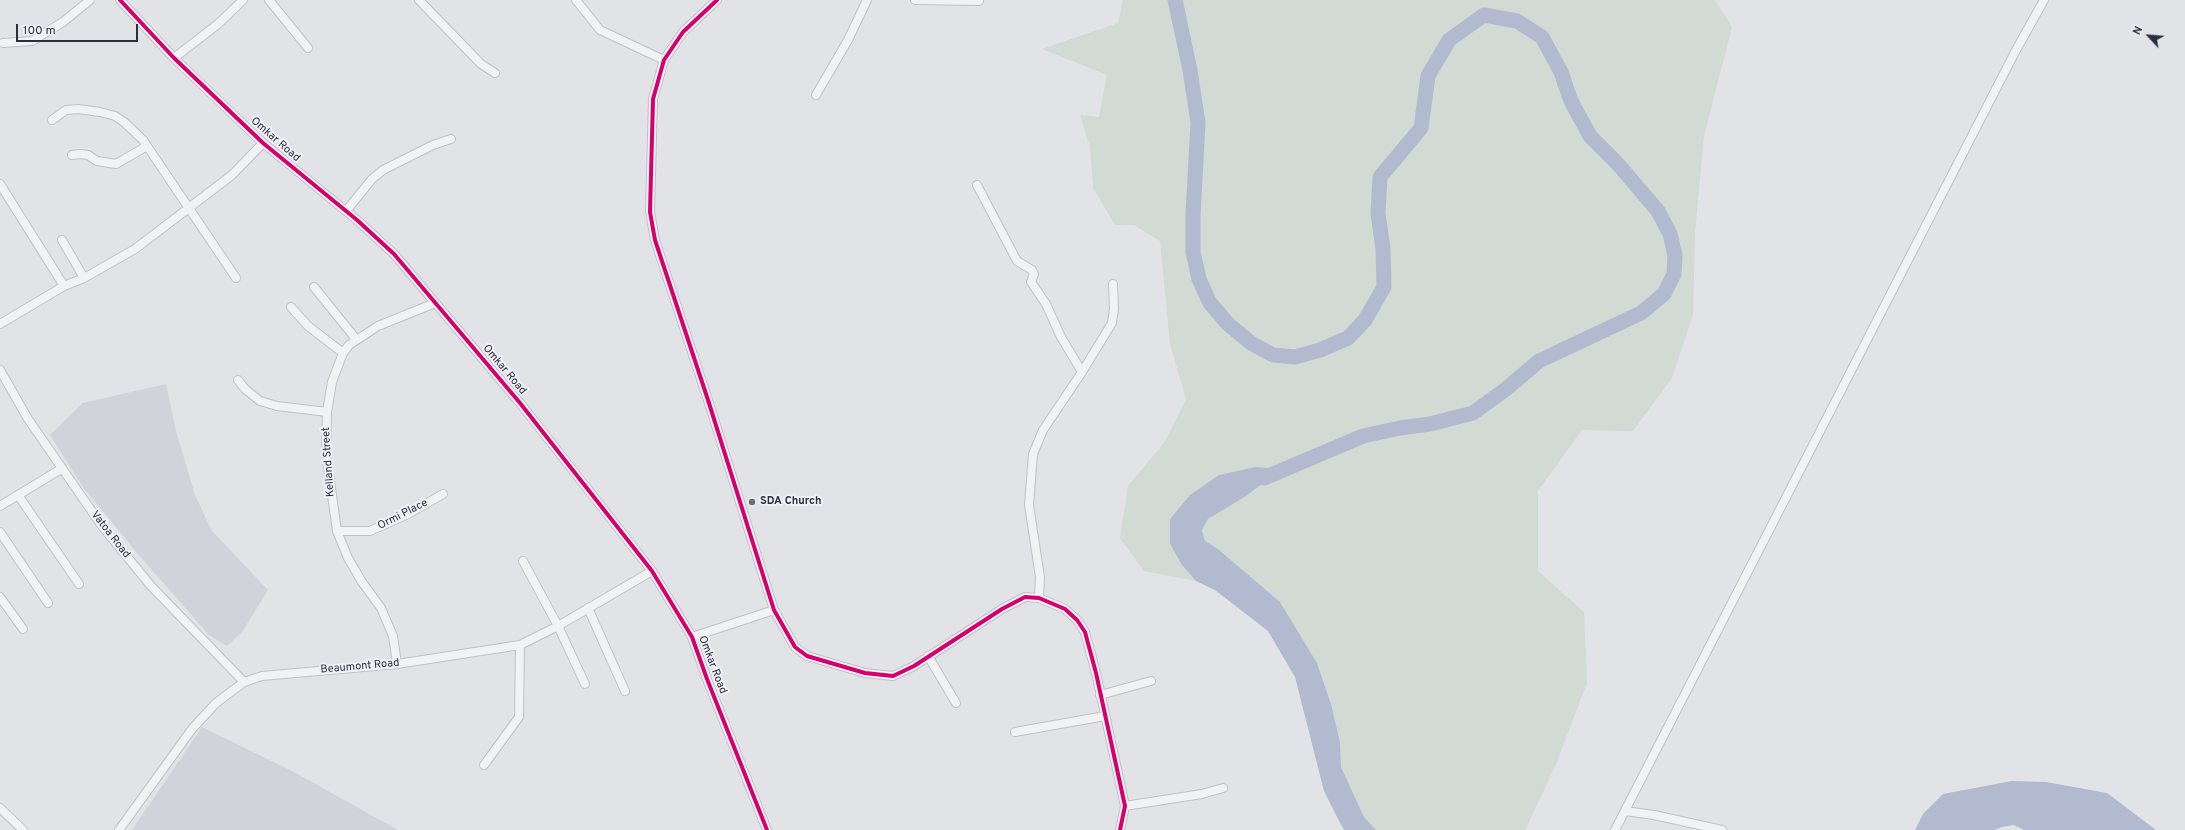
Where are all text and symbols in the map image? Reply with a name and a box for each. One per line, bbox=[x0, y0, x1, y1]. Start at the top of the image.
scale bar bbox=[18, 16, 140, 42]
north arrow bbox=[2129, 16, 2169, 56]
text: 100 m bbox=[23, 23, 56, 39]
text: N bbox=[2130, 24, 2146, 37]
street label: Omkar Road bbox=[248, 115, 302, 165]
street label: Omkar Road bbox=[479, 342, 529, 398]
street label: Kelland Street bbox=[320, 427, 338, 497]
place label: SDA Church bbox=[760, 495, 822, 509]
street label: Ormi Place bbox=[376, 497, 430, 533]
marker: SDA Church bbox=[747, 497, 757, 507]
street label: Vatoa Road bbox=[87, 509, 133, 561]
street label: Omkar Road bbox=[695, 634, 729, 696]
street label: Beaumont Road bbox=[320, 657, 400, 677]

